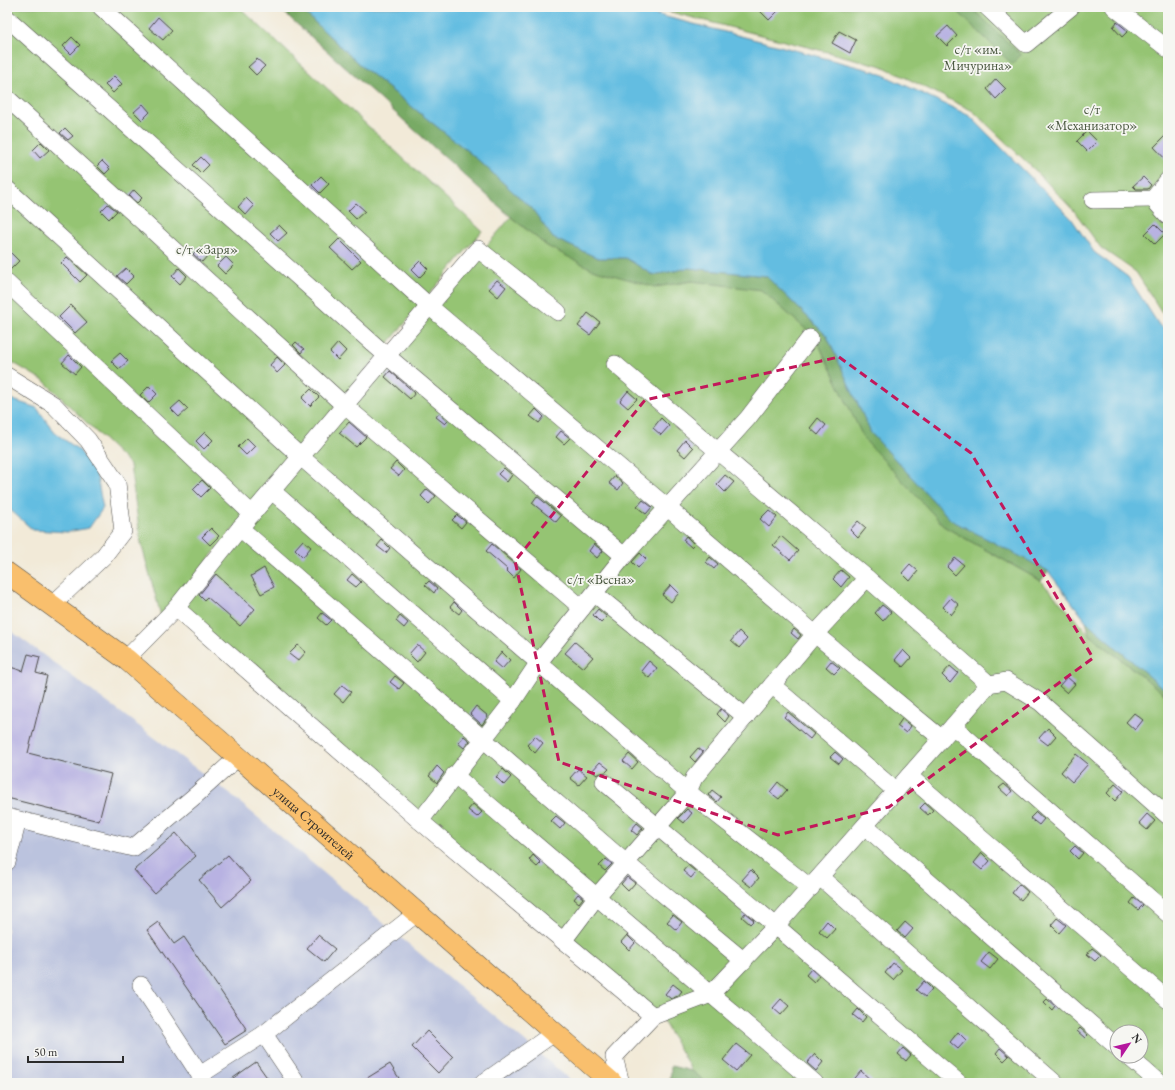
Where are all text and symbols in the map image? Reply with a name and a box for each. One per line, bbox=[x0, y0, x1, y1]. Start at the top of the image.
park label: с/т «им. Мичурина» bbox=[944, 40, 1012, 74]
park label: с/т «Механизатор» bbox=[1047, 100, 1137, 134]
park label: с/т «Заря» bbox=[176, 240, 238, 258]
park label: с/т «Весна» bbox=[567, 570, 635, 588]
street label: улица Строителей bbox=[269, 782, 359, 864]
north arrow bbox=[1109, 1024, 1149, 1064]
text: N bbox=[1129, 1031, 1146, 1046]
scale bar bbox=[28, 1038, 123, 1064]
text: 50 m bbox=[34, 1044, 58, 1060]

